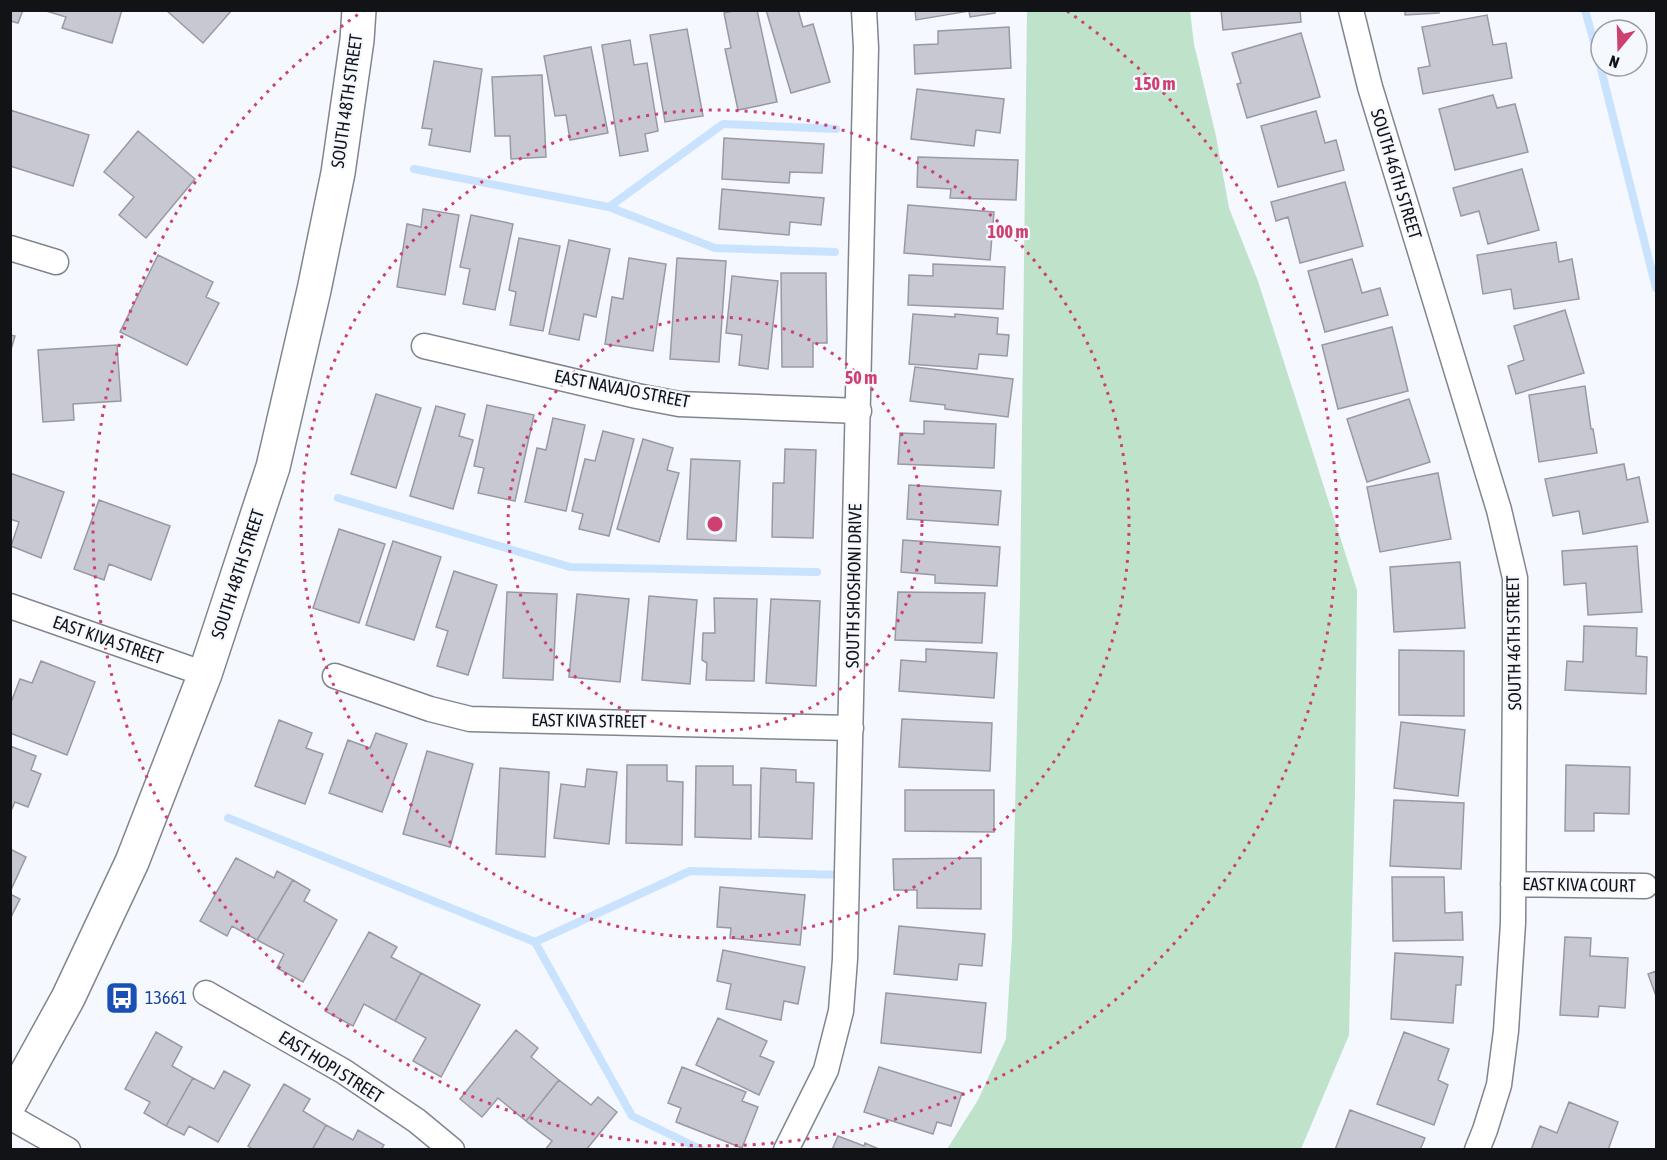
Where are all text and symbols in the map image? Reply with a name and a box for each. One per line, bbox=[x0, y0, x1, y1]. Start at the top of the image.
north arrow bbox=[1589, 18, 1649, 78]
street label: SOUTH 48TH STREET bbox=[327, 33, 366, 169]
text: N bbox=[1607, 52, 1622, 72]
text: 150 m bbox=[1135, 73, 1175, 94]
street label: SOUTH 46TH STREET bbox=[1367, 106, 1426, 242]
text: 100 m bbox=[988, 221, 1028, 242]
street label: EAST NAVAJO STREET bbox=[553, 365, 692, 412]
text: 50 m bbox=[845, 367, 877, 388]
street label: SOUTH SHOSHONI DRIVE bbox=[842, 503, 865, 668]
street label: SOUTH 48TH STREET bbox=[207, 506, 268, 641]
centre of rings bbox=[705, 514, 725, 534]
street label: SOUTH 46TH STREET bbox=[1502, 575, 1525, 711]
street label: EAST KIVA STREET bbox=[50, 611, 166, 668]
street label: EAST KIVA STREET bbox=[531, 709, 647, 732]
street label: EAST KIVA COURT bbox=[1522, 873, 1636, 896]
bus stop icon: 13661 bbox=[104, 980, 140, 1016]
place label: 13661 bbox=[145, 987, 187, 1008]
street label: EAST HOPI STREET bbox=[275, 1026, 387, 1107]

